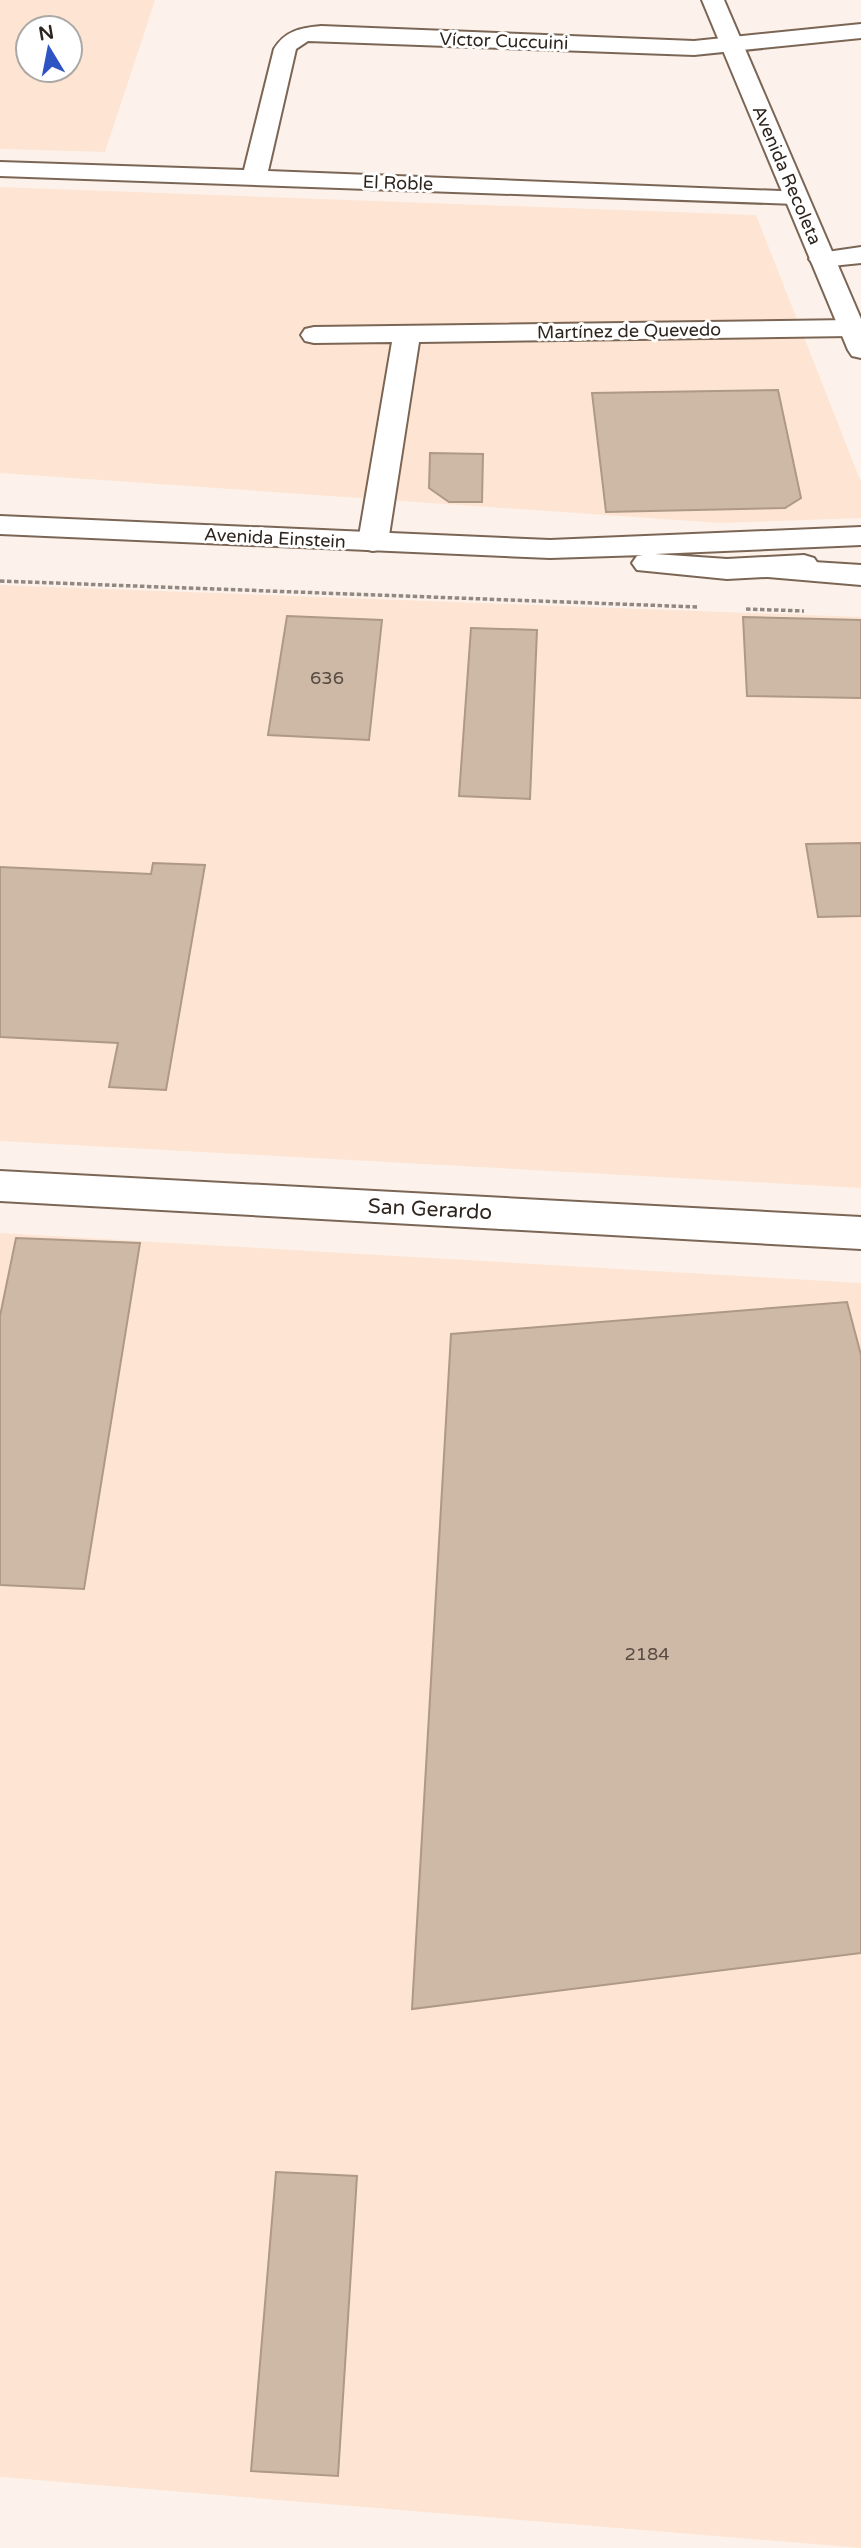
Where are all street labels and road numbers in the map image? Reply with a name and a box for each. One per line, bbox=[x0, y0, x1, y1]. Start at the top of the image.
street label: Víctor Cuccuini bbox=[439, 28, 569, 54]
street label: Avenida Recoleta bbox=[748, 102, 826, 248]
street label: El Roble bbox=[362, 171, 434, 195]
street label: Martínez de Quevedo bbox=[537, 318, 721, 344]
street label: Avenida Einstein bbox=[204, 523, 346, 553]
street label: San Gerardo bbox=[367, 1194, 493, 1225]

